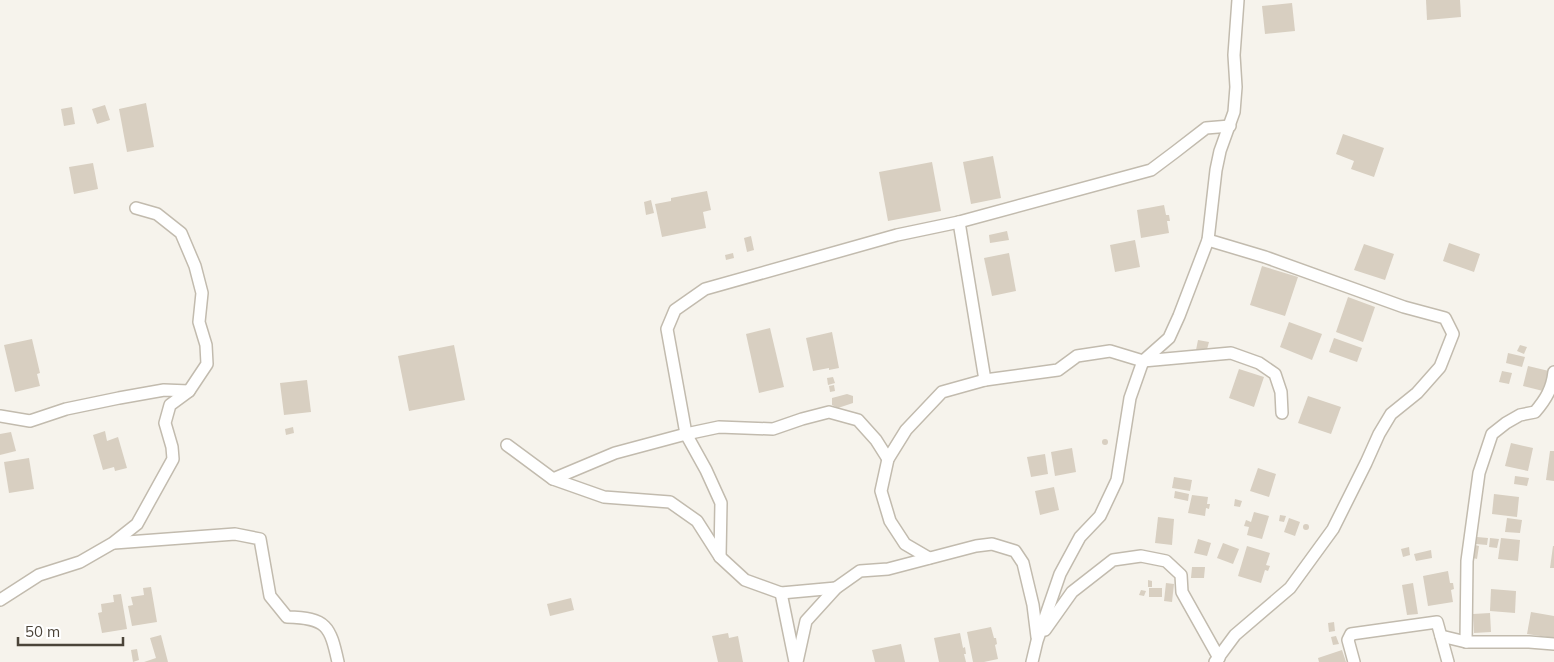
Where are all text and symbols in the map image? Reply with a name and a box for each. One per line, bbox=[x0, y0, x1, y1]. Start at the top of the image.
scale bar bbox=[18, 614, 122, 646]
text: 50 m bbox=[25, 622, 60, 641]

